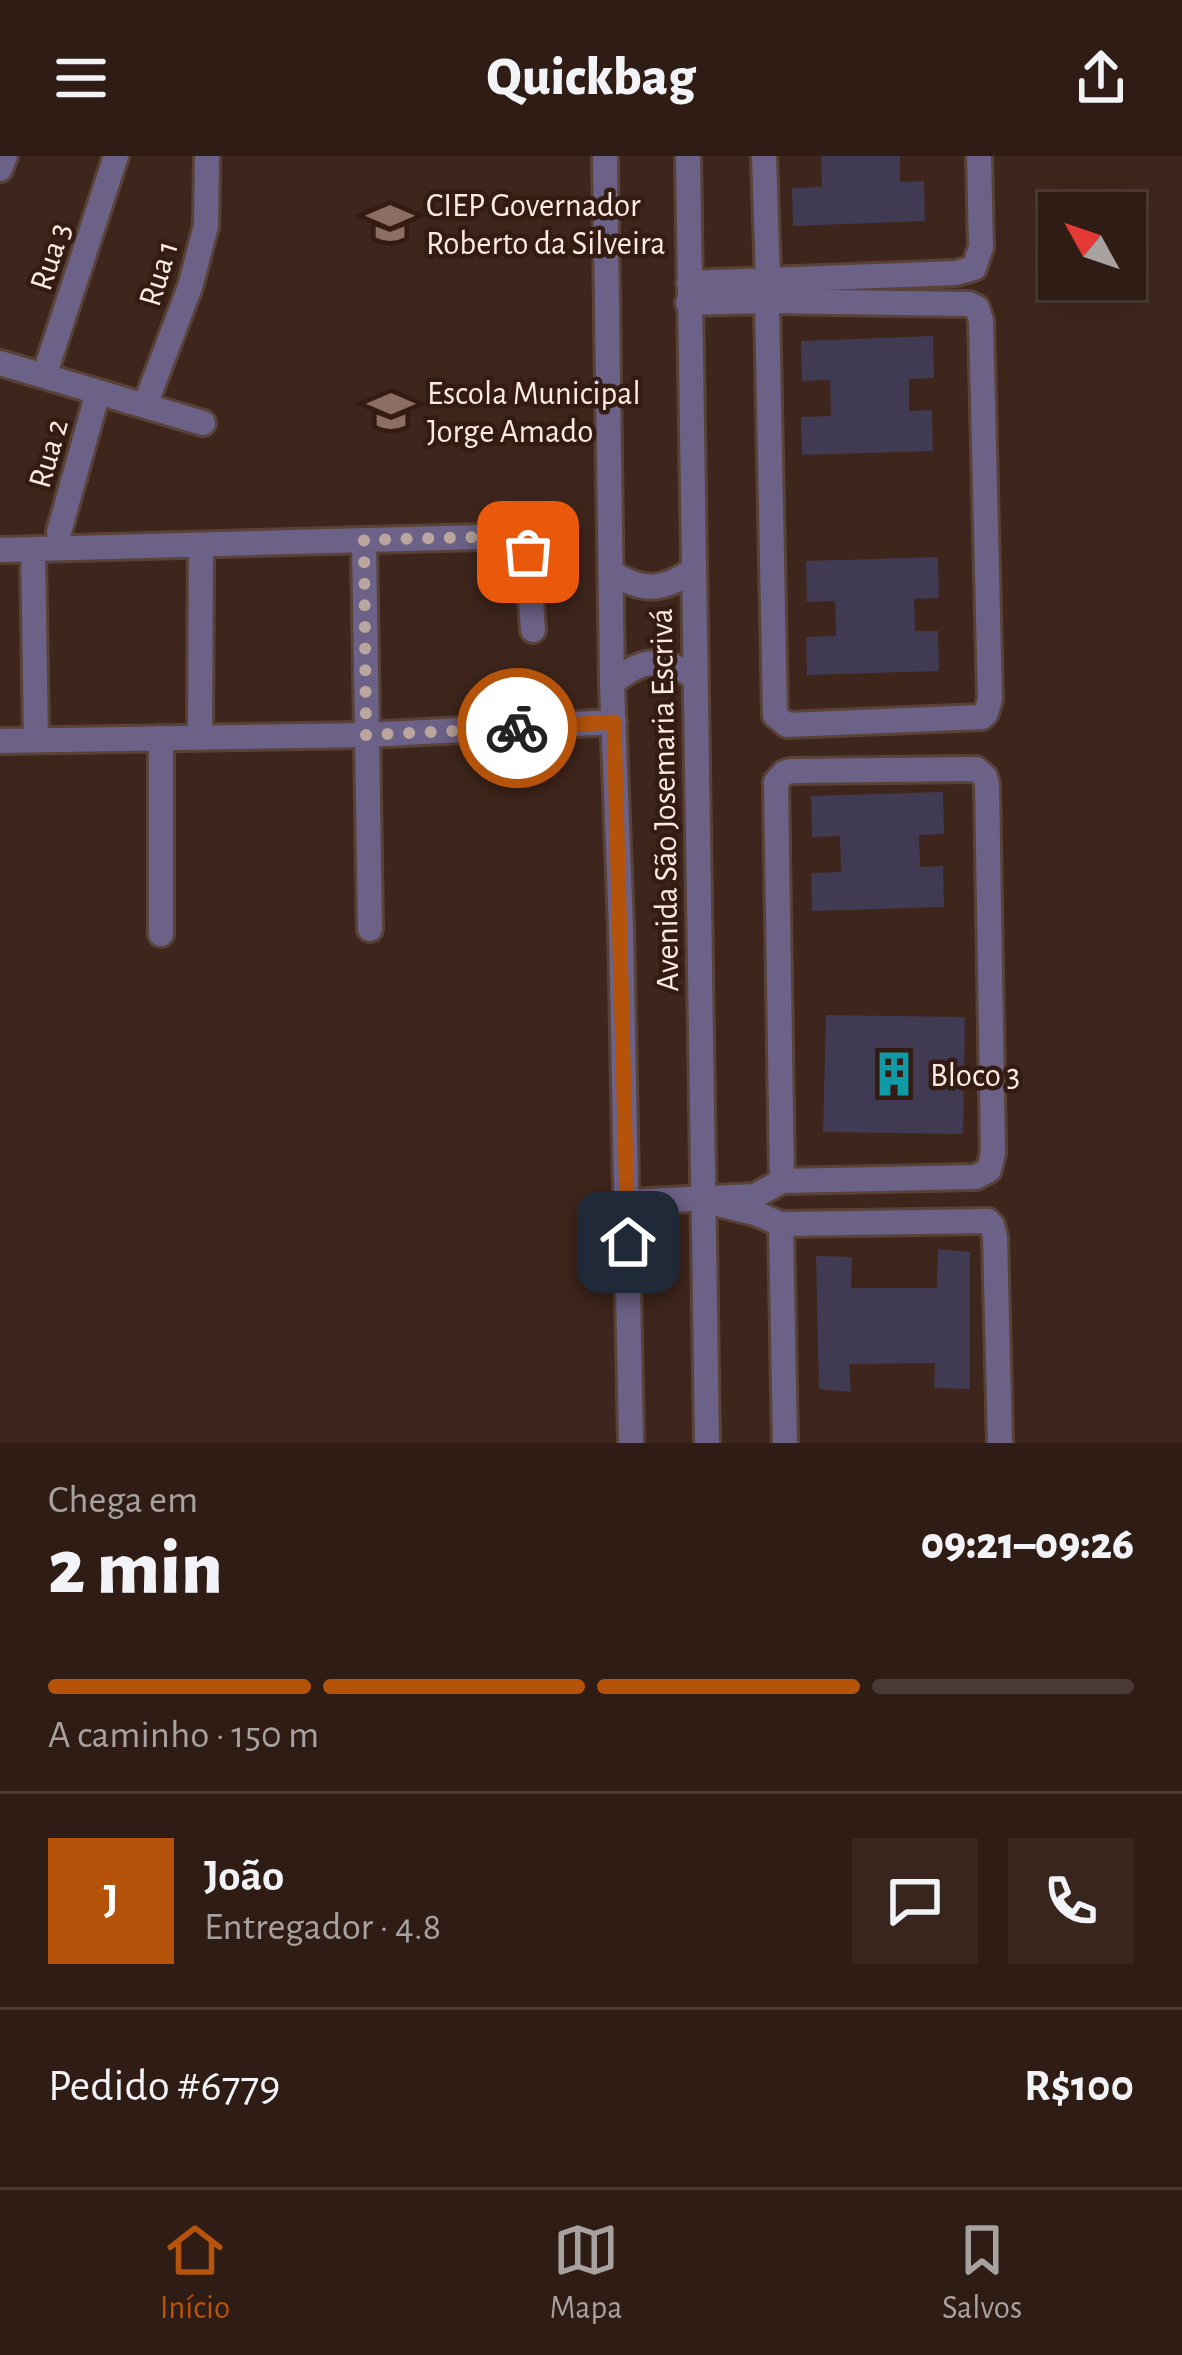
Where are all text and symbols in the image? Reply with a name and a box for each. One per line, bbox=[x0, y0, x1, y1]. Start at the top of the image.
icon: menu bbox=[48, 45, 114, 111]
icon: share bbox=[1068, 45, 1134, 111]
text: Quickbag bbox=[487, 51, 695, 105]
place label: CIEP Governador Roberto da Silveira bbox=[426, 190, 666, 261]
north arrow bbox=[1038, 192, 1146, 300]
map controls bbox=[1038, 192, 1146, 300]
school or university icon: CIEP Governador Roberto da Silveira bbox=[365, 198, 415, 248]
street label: Rua 3 bbox=[25, 219, 78, 295]
street label: Rua 1 bbox=[134, 237, 185, 310]
place label: Escola Municipal Jorge Amado bbox=[427, 378, 641, 449]
school or university icon: Escola Municipal Jorge Amado bbox=[366, 386, 416, 436]
street label: Rua 2 bbox=[24, 415, 75, 492]
pin bbox=[477, 501, 579, 603]
icon: bag bbox=[495, 519, 561, 585]
street label: Avenida São Josemaria Escrivá bbox=[646, 608, 685, 992]
courier bbox=[457, 668, 577, 788]
icon: bike bbox=[484, 695, 550, 761]
building icon: Bloco 3 bbox=[869, 1049, 919, 1099]
place label: Bloco 3 bbox=[930, 1060, 1020, 1093]
pin bbox=[577, 1191, 679, 1293]
icon: home bbox=[595, 1209, 661, 1275]
text: Chega em bbox=[48, 1481, 198, 1520]
text: 09:21–09:26 bbox=[921, 1522, 1134, 1567]
text: 2 min bbox=[48, 1530, 223, 1608]
text: A caminho · 150 m bbox=[48, 1716, 319, 1755]
button: chat bbox=[852, 1838, 978, 1964]
button: phone bbox=[1008, 1838, 1134, 1964]
text: João bbox=[204, 1854, 284, 1899]
text: J bbox=[103, 1878, 119, 1923]
text: Entregador · 4.8 bbox=[204, 1908, 441, 1947]
text: Pedido #6779 bbox=[48, 2064, 280, 2109]
text: R$100 bbox=[1024, 2064, 1134, 2109]
tab: Início bbox=[160, 2217, 230, 2329]
tab: Mapa bbox=[550, 2217, 623, 2329]
tab: Salvos bbox=[942, 2217, 1022, 2329]

